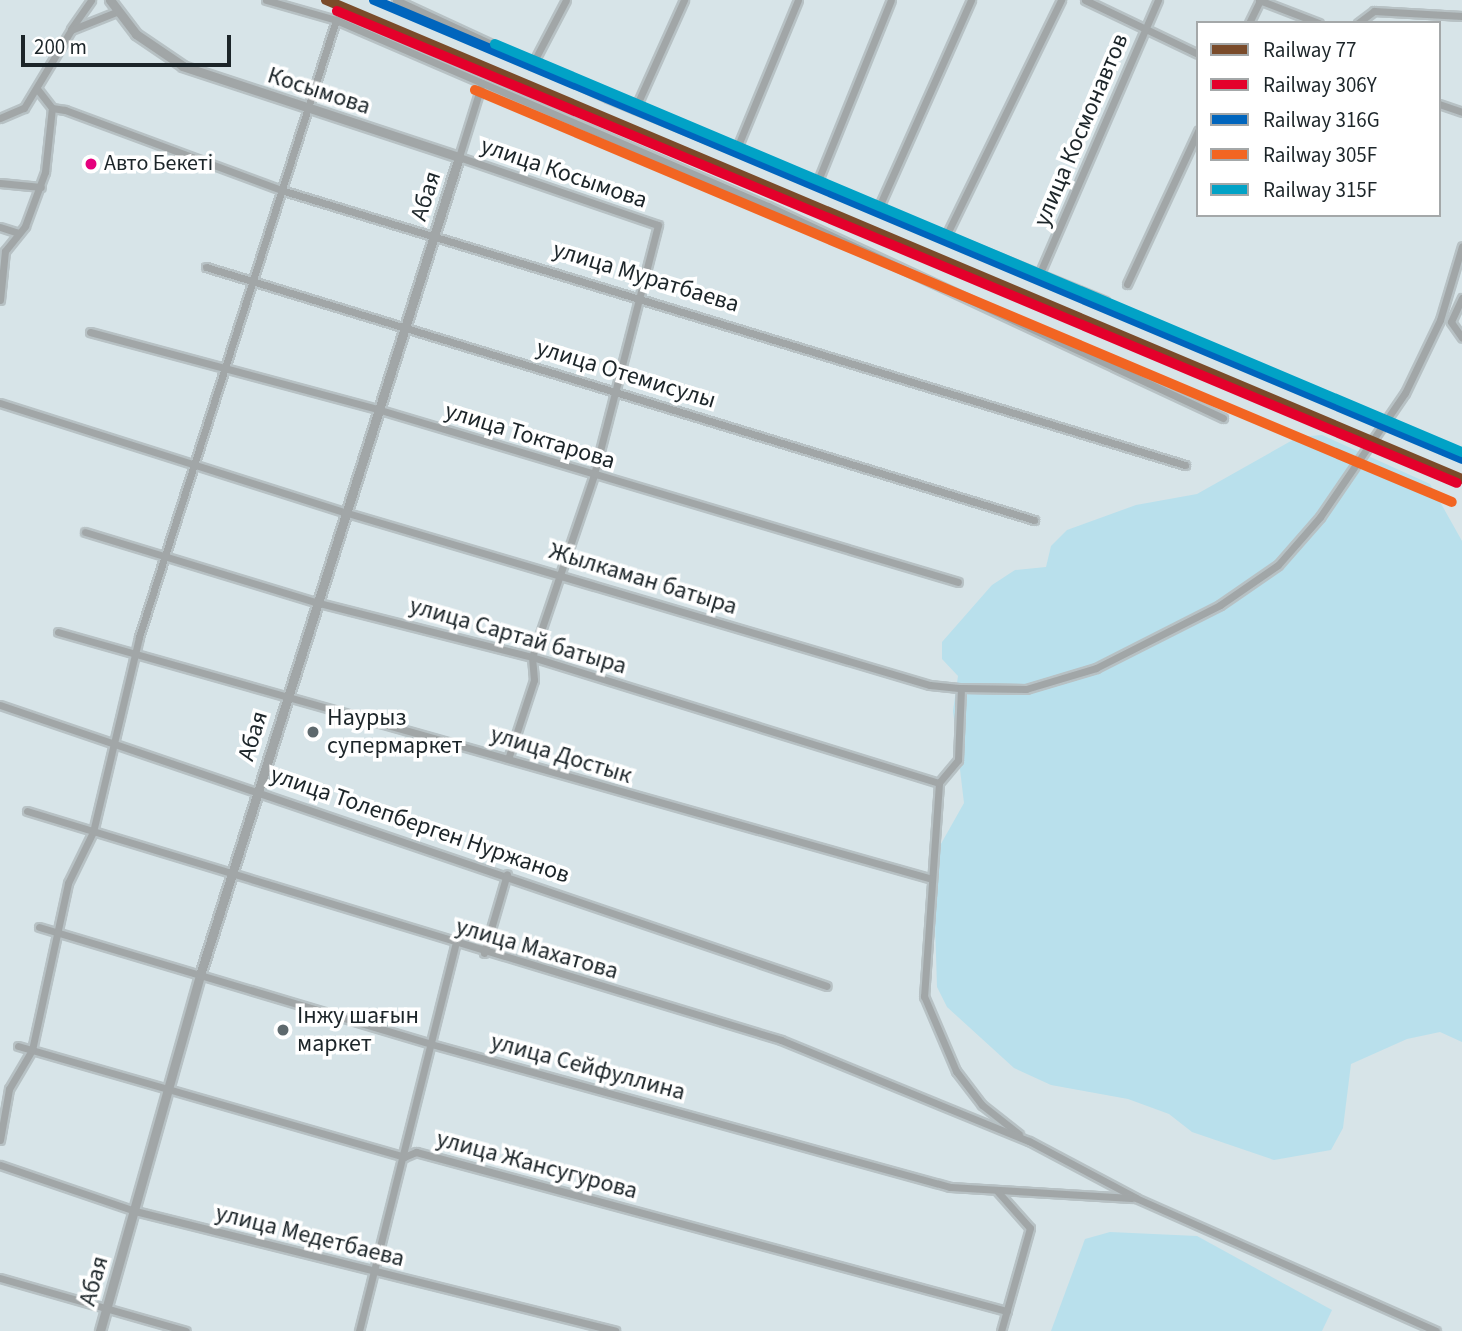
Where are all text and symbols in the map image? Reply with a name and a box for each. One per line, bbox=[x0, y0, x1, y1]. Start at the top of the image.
scale bar bbox=[24, 21, 234, 65]
legend bbox=[1196, 21, 1441, 217]
street label: улица Космонавтов bbox=[1027, 29, 1135, 231]
text: 200 m bbox=[34, 32, 87, 62]
text: Railway 77 bbox=[1263, 35, 1356, 65]
street label: Косымова bbox=[264, 61, 374, 121]
text: Railway 306Y bbox=[1263, 70, 1377, 100]
text: Railway 316G bbox=[1263, 105, 1380, 135]
street label: улица Косымова bbox=[477, 131, 651, 215]
text: Railway 305F bbox=[1263, 140, 1377, 170]
place label: Авто Бекетi bbox=[104, 151, 213, 177]
marker: Авто Бекетi bbox=[84, 157, 98, 171]
street label: Абая bbox=[405, 168, 447, 224]
text: Railway 315F bbox=[1263, 175, 1377, 205]
street label: улица Муратбаева bbox=[549, 235, 743, 319]
street label: улица Отемисулы bbox=[533, 333, 719, 415]
street label: улица Токтарова bbox=[441, 396, 619, 476]
street label: Жылкаман батыра bbox=[546, 537, 740, 621]
street label: улица Сартай батыра bbox=[406, 591, 630, 681]
place label: Наурыз супермаркет bbox=[327, 704, 463, 760]
street label: Абая bbox=[232, 708, 274, 764]
street label: улица Достык bbox=[487, 720, 635, 790]
marker: Наурыз супермаркет bbox=[305, 724, 321, 740]
street label: улица Толепберген Нуржанов bbox=[267, 760, 573, 890]
street label: улица Махатова bbox=[453, 912, 621, 986]
place label: Інжу шағын маркет bbox=[297, 1002, 419, 1058]
marker: Інжу шағын маркет bbox=[275, 1022, 291, 1038]
street label: улица Сейфуллина bbox=[488, 1027, 688, 1107]
street label: улица Жансугурова bbox=[433, 1124, 641, 1206]
street label: улица Медетбаева bbox=[213, 1199, 407, 1273]
street label: Абая bbox=[73, 1253, 115, 1309]

